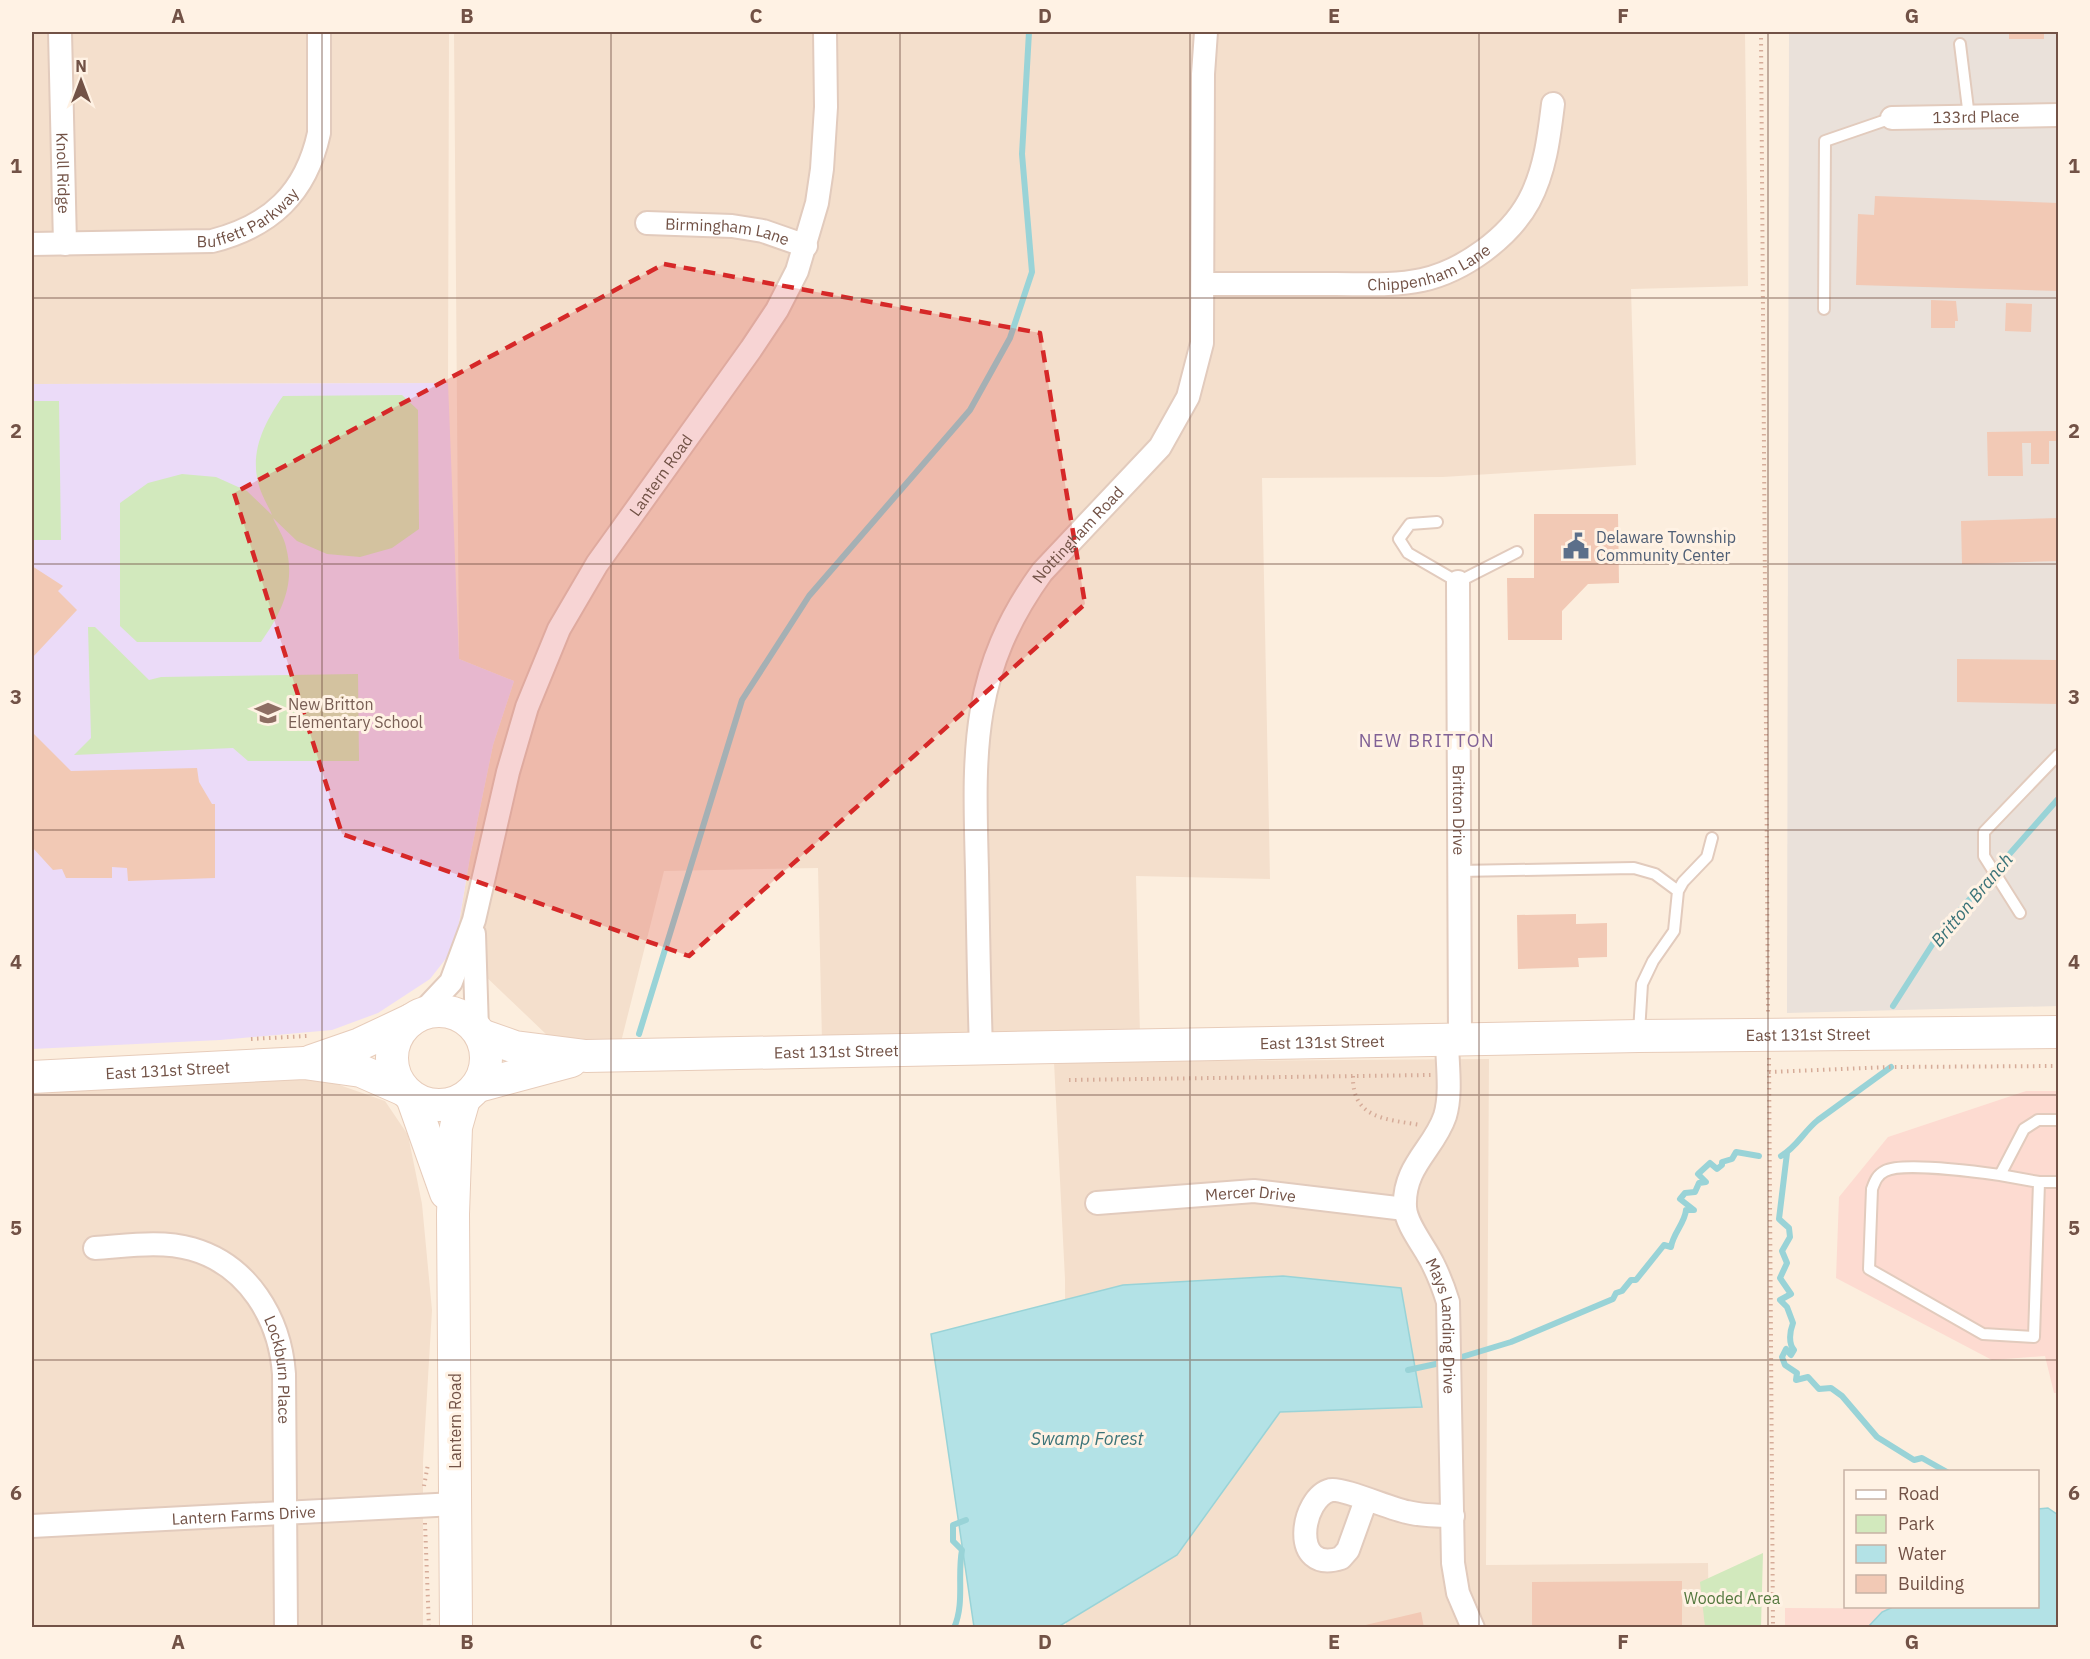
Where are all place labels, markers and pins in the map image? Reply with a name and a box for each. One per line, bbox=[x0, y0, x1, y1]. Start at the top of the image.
place label: Delaware Township Community Center bbox=[1596, 527, 1736, 565]
public building icon: Delaware Township Community Center bbox=[1561, 531, 1591, 561]
place label: New Britton Elementary School bbox=[288, 694, 423, 732]
school or university icon: New Britton Elementary School bbox=[253, 698, 283, 728]

